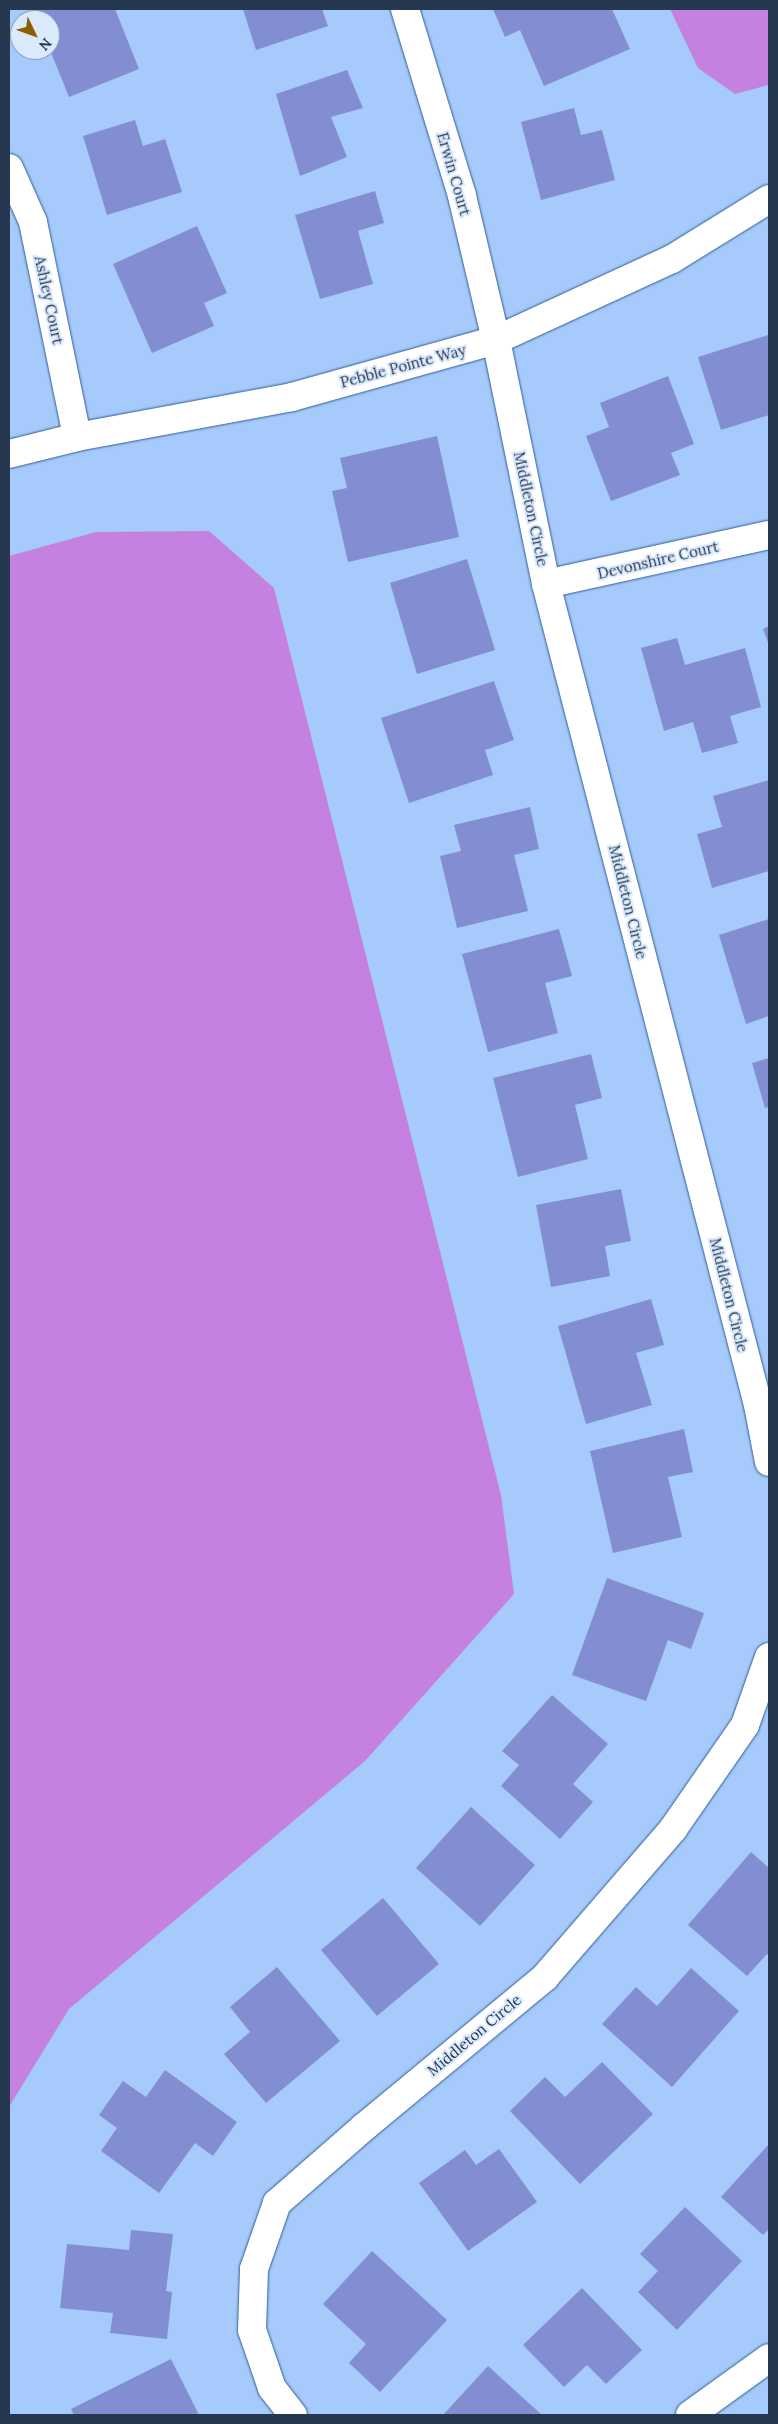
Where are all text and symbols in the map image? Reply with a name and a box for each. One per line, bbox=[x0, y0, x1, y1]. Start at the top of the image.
north arrow bbox=[10, 10, 60, 60]
text: N bbox=[35, 34, 56, 54]
street label: Erwin Court bbox=[434, 130, 474, 218]
street label: Ashley Court bbox=[31, 254, 67, 346]
street label: Pebble Pointe Way bbox=[338, 341, 468, 391]
street label: Middleton Circle bbox=[510, 450, 552, 568]
street label: Devonshire Court bbox=[596, 537, 720, 583]
street label: Middleton Circle bbox=[605, 843, 651, 961]
street label: Middleton Circle bbox=[706, 1236, 752, 1354]
street label: Middleton Circle bbox=[423, 1991, 525, 2079]

